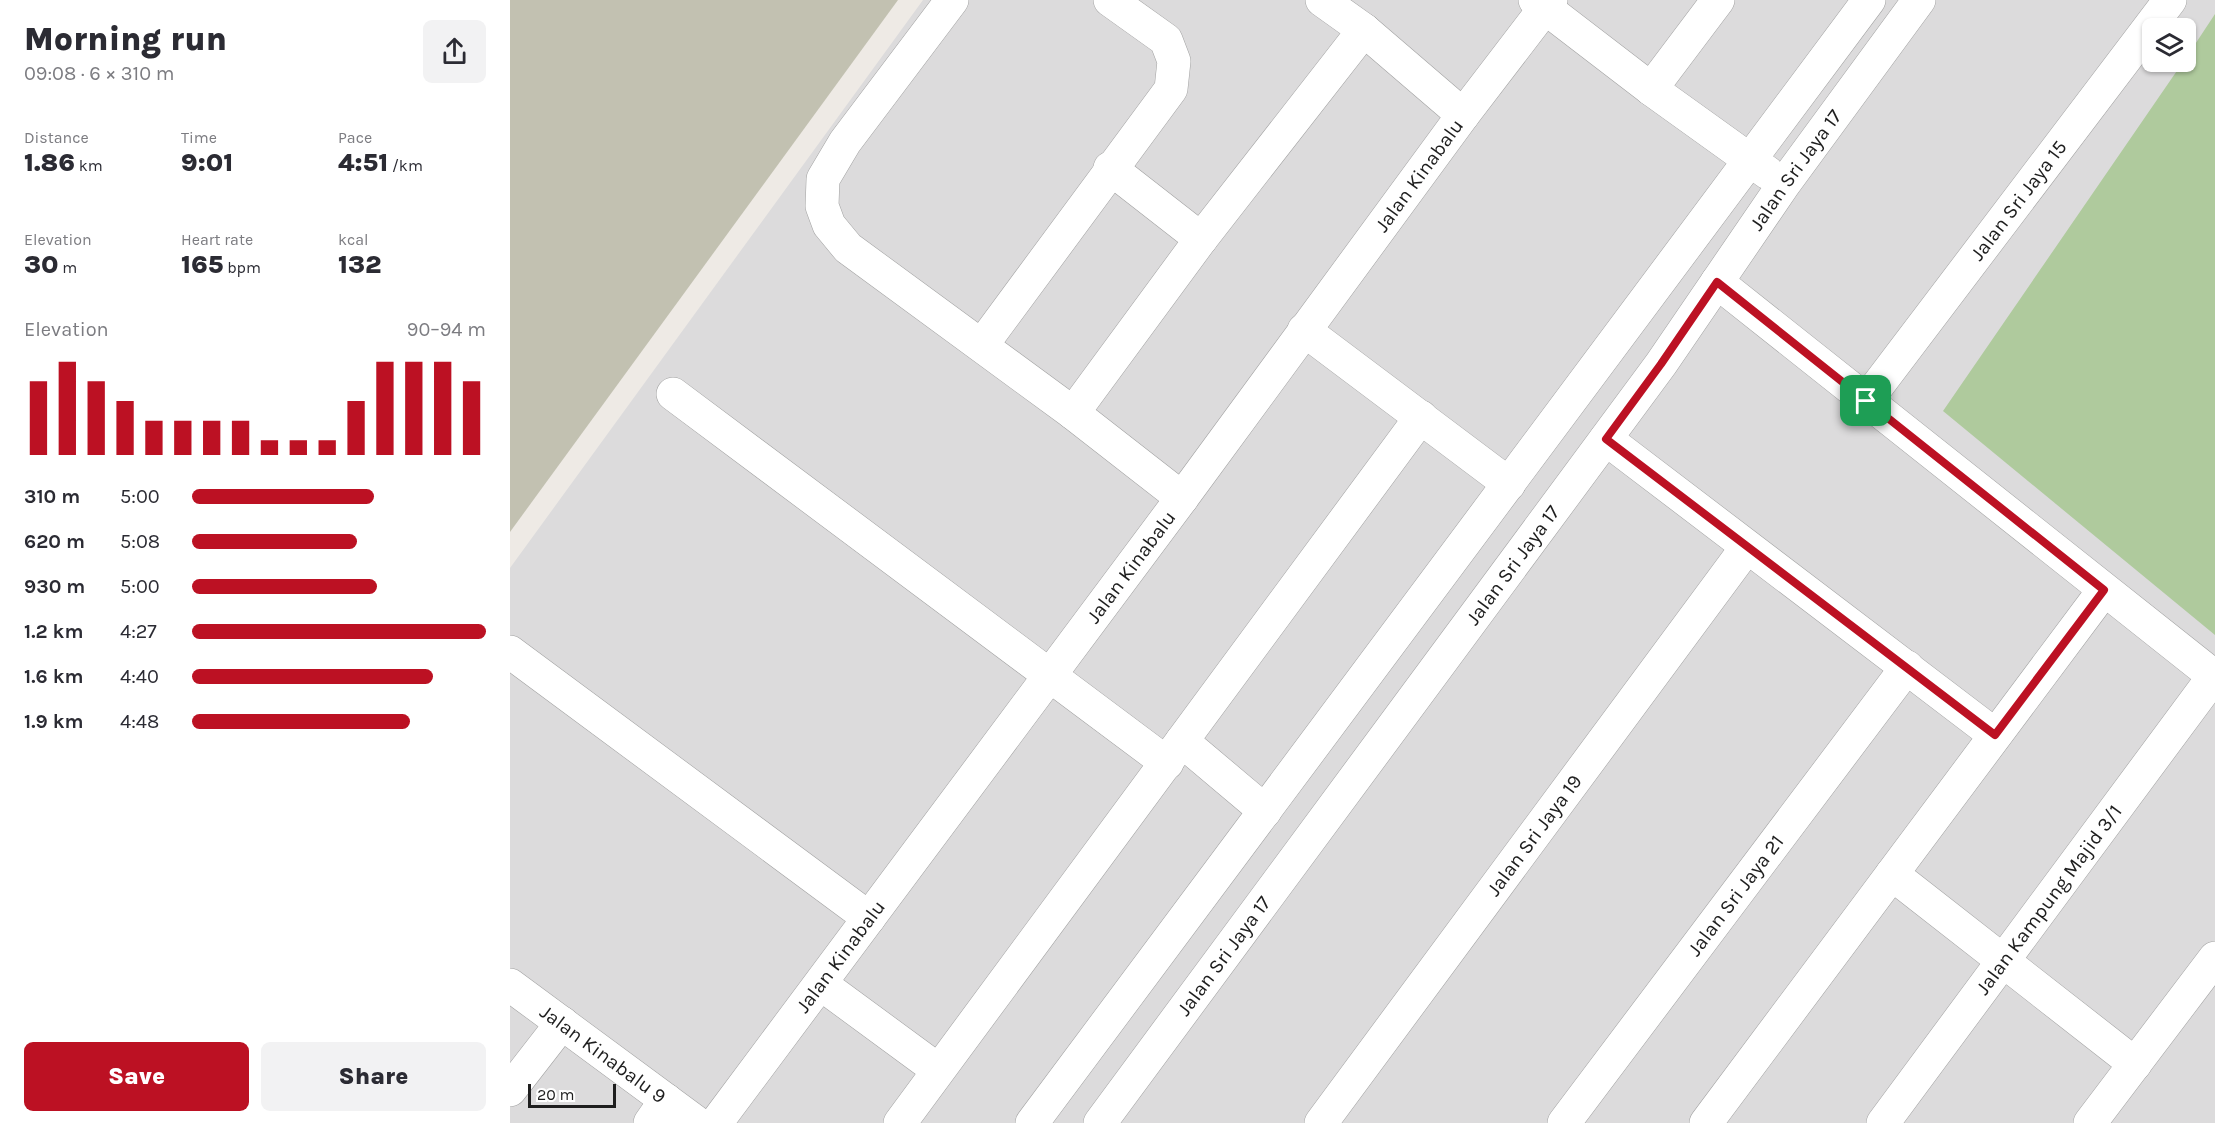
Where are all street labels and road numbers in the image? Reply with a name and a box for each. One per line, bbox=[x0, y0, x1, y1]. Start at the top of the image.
street label: Jalan Sri Jaya 17 bbox=[1745, 105, 1847, 235]
street label: Jalan Kinabalu bbox=[1370, 114, 1468, 236]
street label: Jalan Sri Jaya 15 bbox=[1966, 136, 2072, 265]
street label: Jalan Sri Jaya 17 bbox=[1461, 500, 1565, 629]
street label: Jalan Kinabalu bbox=[1082, 506, 1181, 628]
street label: Jalan Sri Jaya 19 bbox=[1482, 770, 1587, 901]
street label: Jalan Kampung Majid 3/1 bbox=[1971, 800, 2127, 999]
street label: Jalan Sri Jaya 21 bbox=[1683, 831, 1788, 960]
street label: Jalan Sri Jaya 17 bbox=[1172, 891, 1276, 1020]
street label: Jalan Kinabalu bbox=[791, 896, 890, 1017]
street label: Jalan Kinabalu 9 bbox=[536, 1000, 671, 1108]

